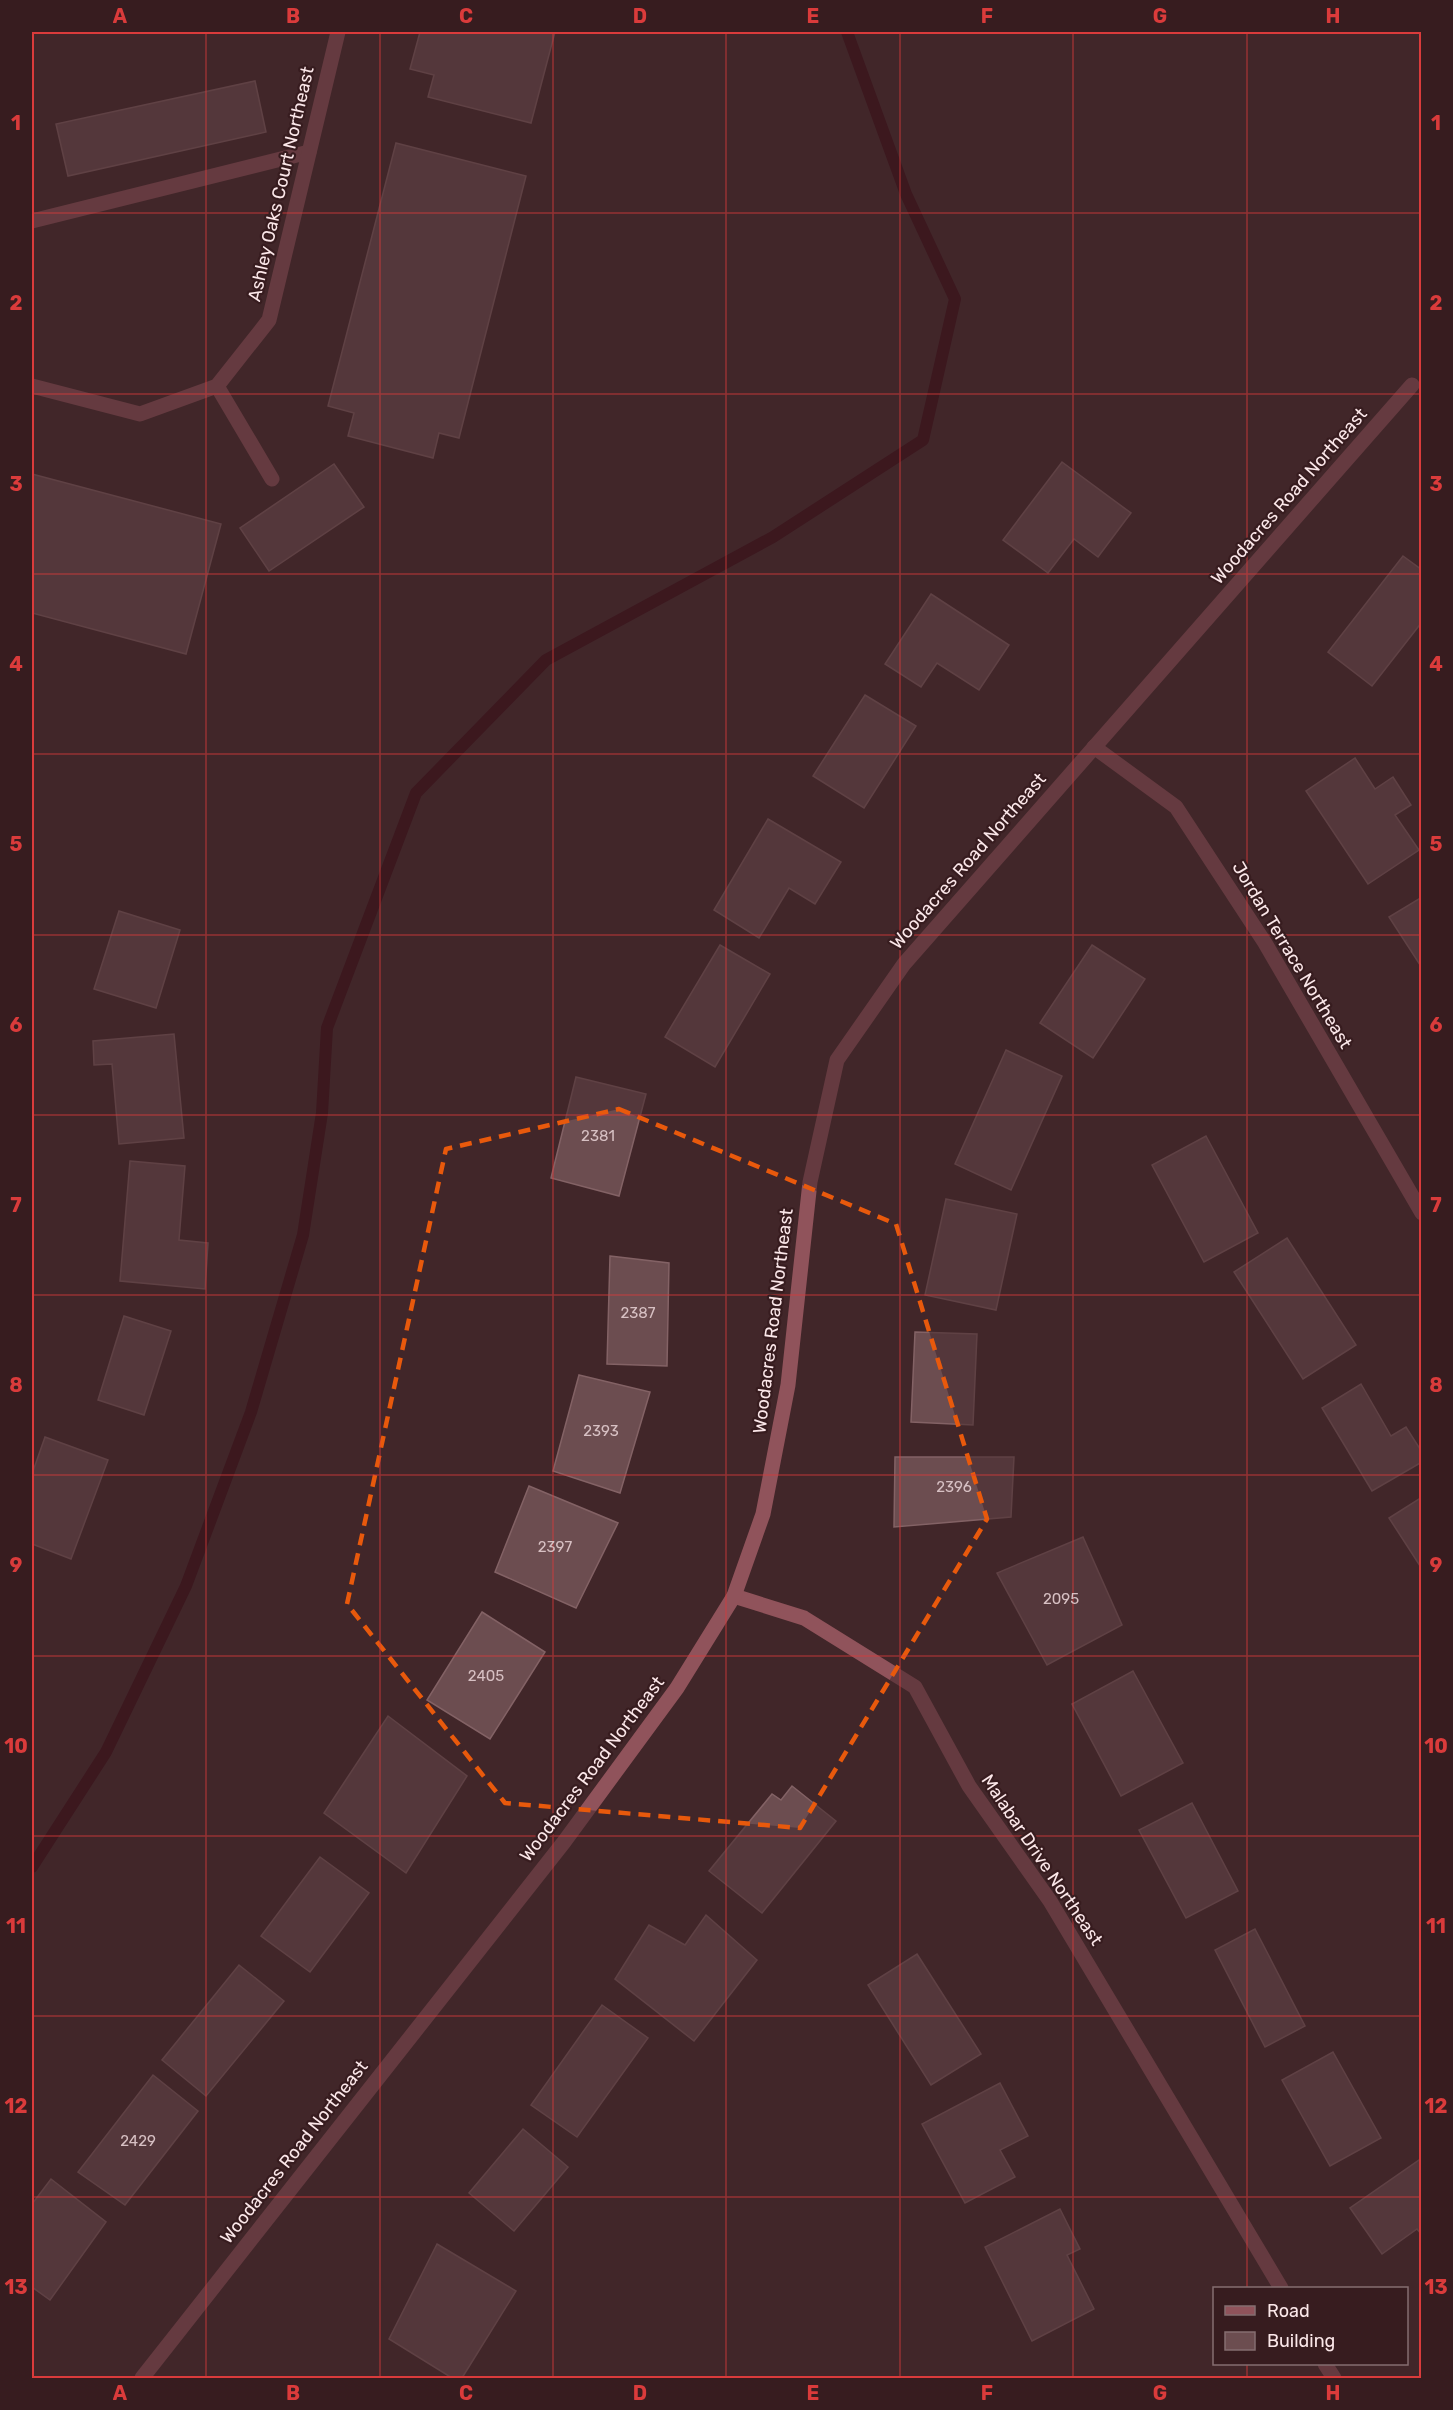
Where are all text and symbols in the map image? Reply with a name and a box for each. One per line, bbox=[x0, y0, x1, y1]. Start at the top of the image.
text: A bbox=[113, 4, 128, 28]
text: B bbox=[286, 4, 300, 28]
text: C bbox=[459, 4, 473, 28]
text: D bbox=[633, 4, 647, 28]
text: E bbox=[807, 4, 819, 28]
text: F bbox=[981, 4, 993, 28]
text: G bbox=[1153, 4, 1167, 28]
text: H bbox=[1326, 4, 1340, 28]
street label: Ashley Oaks Court Northeast bbox=[243, 64, 319, 304]
text: 1 bbox=[11, 111, 21, 135]
text: 1 bbox=[1431, 111, 1441, 135]
text: 2 bbox=[10, 291, 23, 315]
text: 2 bbox=[1430, 291, 1443, 315]
street label: Woodacres Road Northeast bbox=[1206, 403, 1372, 589]
text: 3 bbox=[9, 472, 23, 496]
text: 3 bbox=[1429, 472, 1443, 496]
text: 4 bbox=[9, 652, 23, 676]
text: 4 bbox=[1429, 652, 1443, 676]
street label: Woodacres Road Northeast bbox=[885, 768, 1051, 954]
text: 5 bbox=[10, 832, 23, 856]
text: 5 bbox=[1430, 832, 1443, 856]
street label: Jordan Terrace Northeast bbox=[1227, 857, 1357, 1053]
text: 6 bbox=[9, 1013, 23, 1037]
text: 6 bbox=[1429, 1013, 1443, 1037]
house number: 2381 bbox=[581, 1127, 615, 1145]
text: 7 bbox=[10, 1193, 22, 1217]
text: 7 bbox=[1430, 1193, 1442, 1217]
street label: Woodacres Road Northeast bbox=[748, 1207, 798, 1435]
house number: 2387 bbox=[620, 1304, 656, 1322]
text: 8 bbox=[9, 1373, 23, 1397]
text: 8 bbox=[1429, 1373, 1443, 1397]
house number: 2393 bbox=[583, 1422, 619, 1440]
house number: 2396 bbox=[936, 1478, 972, 1496]
house number: 2397 bbox=[538, 1538, 573, 1556]
text: 9 bbox=[10, 1553, 23, 1577]
text: 9 bbox=[1430, 1553, 1443, 1577]
house number: 2095 bbox=[1043, 1590, 1079, 1608]
house number: 2405 bbox=[468, 1667, 504, 1685]
street label: Woodacres Road Northeast bbox=[515, 1672, 669, 1866]
text: 10 bbox=[4, 1734, 28, 1758]
text: 10 bbox=[1424, 1734, 1448, 1758]
street label: Malabar Drive Northeast bbox=[976, 1770, 1108, 1950]
text: 11 bbox=[6, 1914, 26, 1938]
text: 11 bbox=[1426, 1914, 1446, 1938]
street label: Woodacres Road Northeast bbox=[216, 2056, 372, 2248]
text: 12 bbox=[5, 2094, 27, 2118]
text: 12 bbox=[1425, 2094, 1447, 2118]
house number: 2429 bbox=[120, 2132, 156, 2150]
text: 13 bbox=[4, 2275, 28, 2299]
text: 13 bbox=[1424, 2275, 1448, 2299]
legend bbox=[1213, 2287, 1408, 2365]
text: Road bbox=[1267, 2300, 1310, 2322]
text: Building bbox=[1267, 2330, 1335, 2352]
text: A bbox=[113, 2381, 128, 2405]
text: B bbox=[286, 2381, 300, 2405]
text: C bbox=[459, 2381, 473, 2405]
text: D bbox=[633, 2381, 647, 2405]
text: E bbox=[807, 2381, 819, 2405]
text: F bbox=[981, 2381, 993, 2405]
text: G bbox=[1153, 2381, 1167, 2405]
text: H bbox=[1326, 2381, 1340, 2405]

